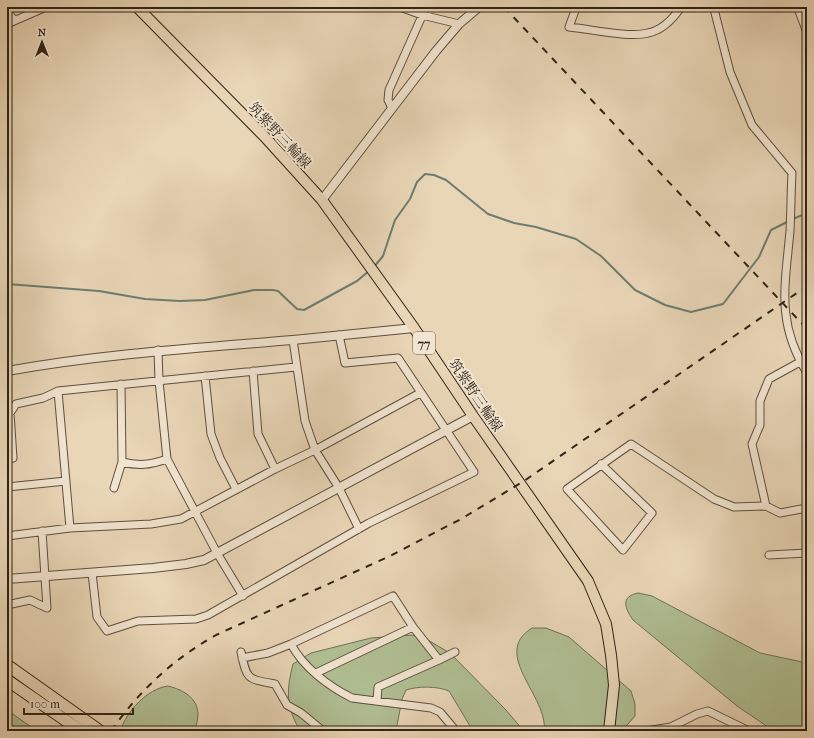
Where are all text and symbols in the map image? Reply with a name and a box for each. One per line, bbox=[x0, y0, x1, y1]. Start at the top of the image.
north arrow bbox=[22, 22, 62, 62]
text: N bbox=[38, 26, 47, 39]
street label: 筑紫野三輪線 bbox=[245, 99, 314, 172]
road number: 77 bbox=[413, 332, 435, 354]
street label: 筑紫野三輪線 bbox=[445, 356, 506, 435]
scale bar bbox=[24, 690, 133, 716]
text: 100 m bbox=[30, 697, 60, 711]

